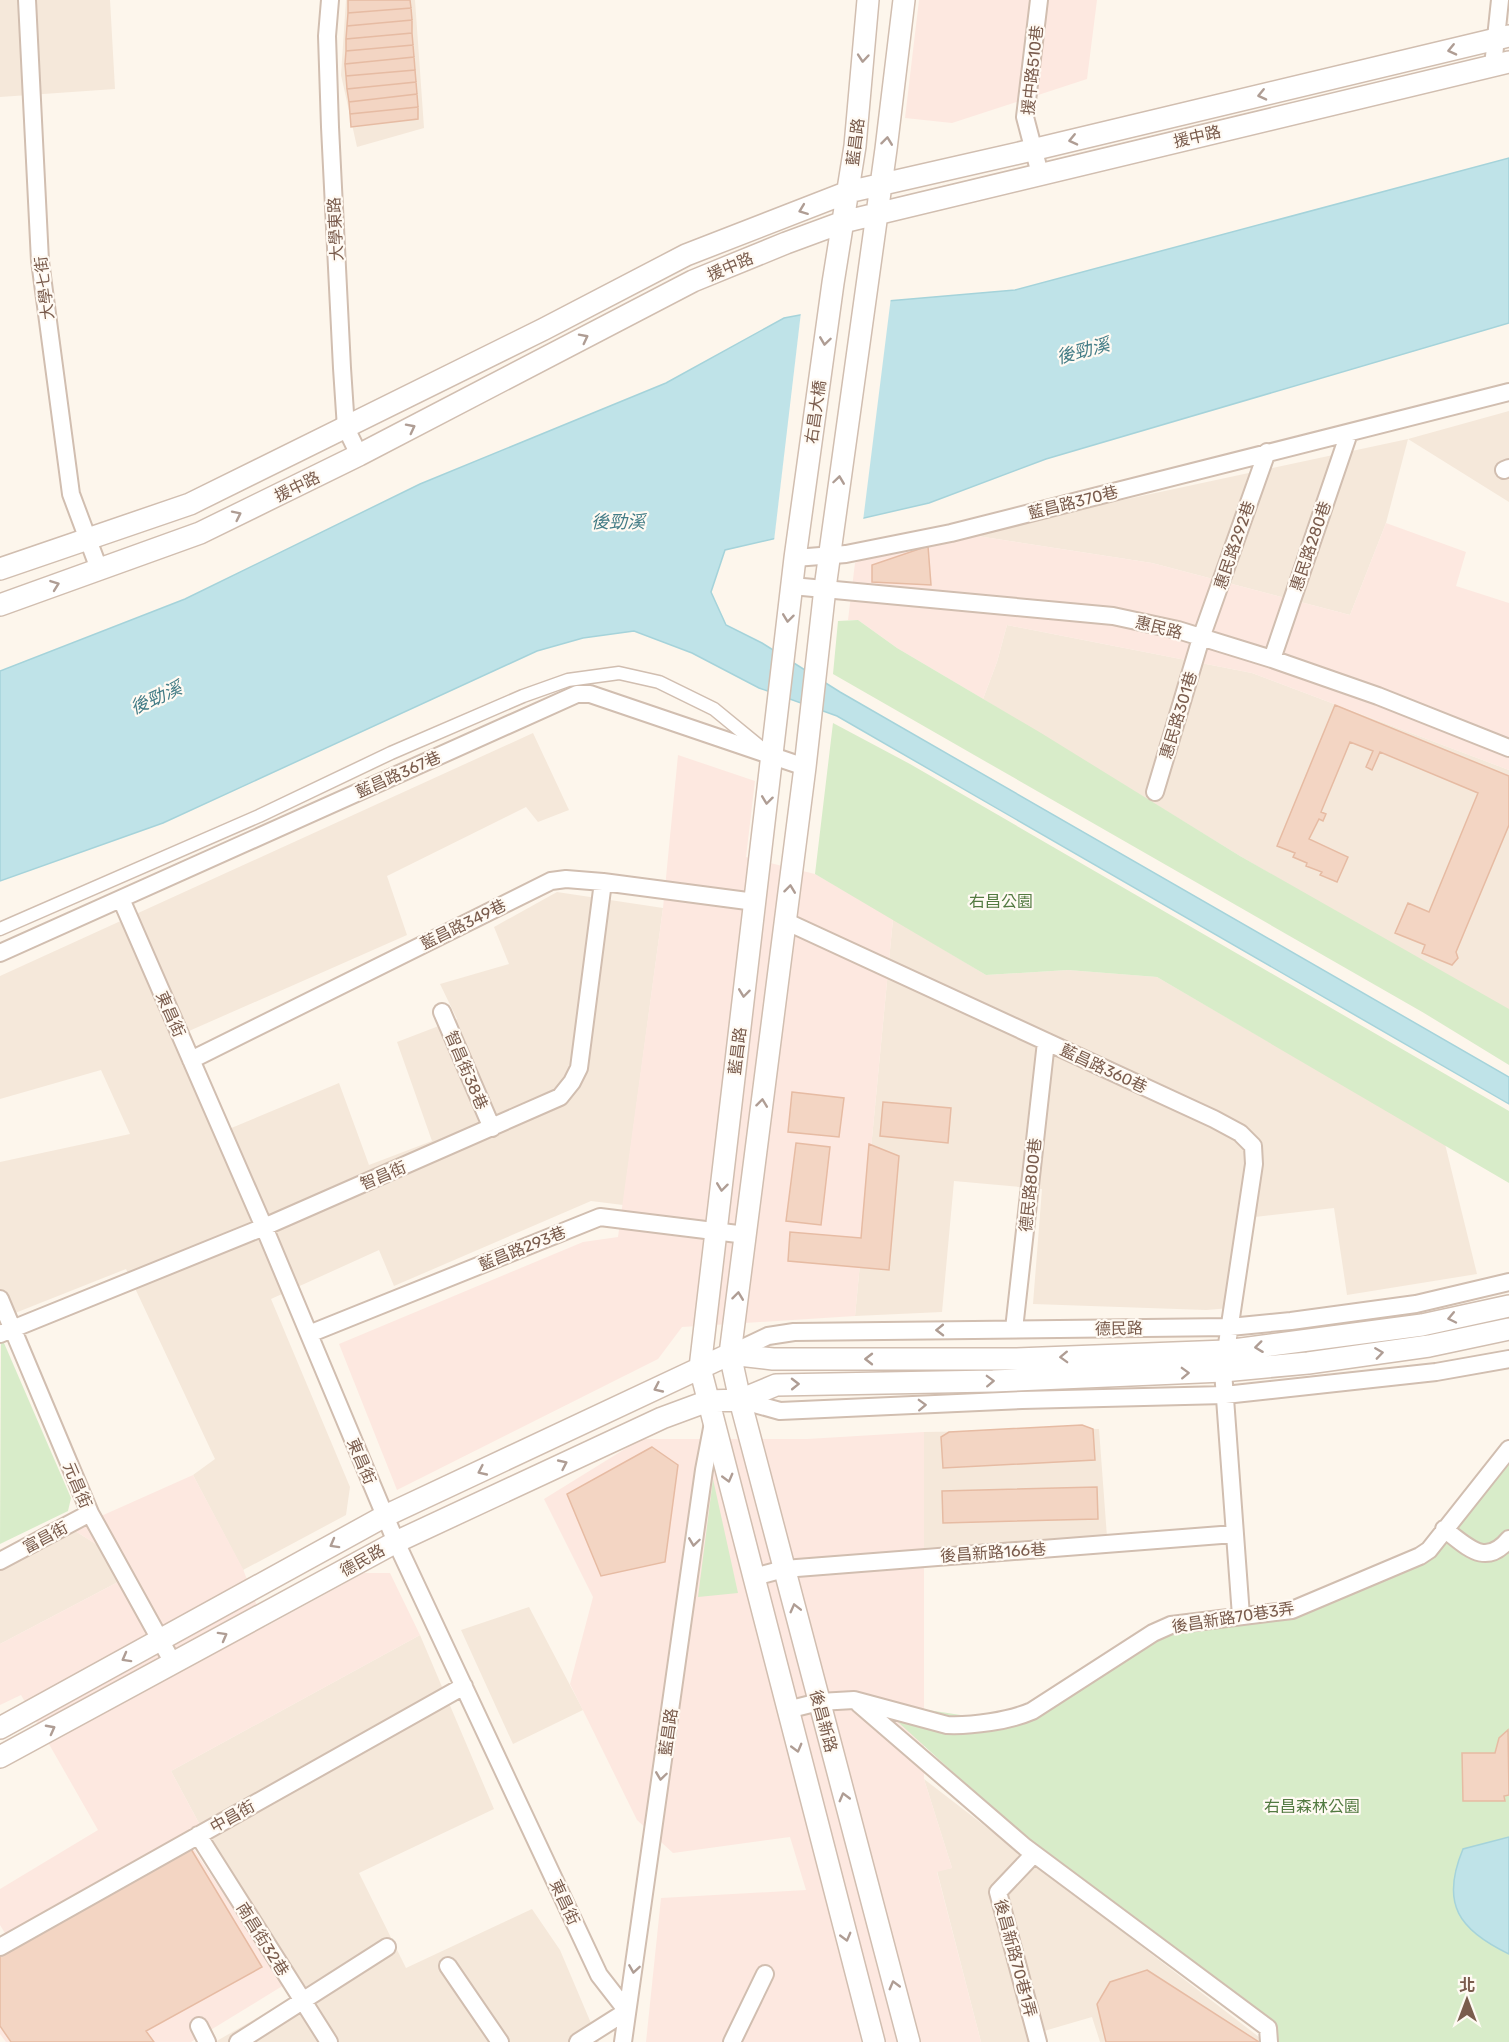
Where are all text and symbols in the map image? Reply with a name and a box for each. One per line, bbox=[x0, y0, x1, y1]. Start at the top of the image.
street label: 援中路510巷 bbox=[1018, 24, 1047, 116]
one-way arrow bbox=[1447, 42, 1457, 55]
one-way arrow bbox=[857, 54, 870, 63]
one-way arrow bbox=[1258, 88, 1268, 101]
street label: 藍昌路 bbox=[843, 117, 868, 167]
street label: 援中路 bbox=[1172, 122, 1223, 151]
one-way arrow bbox=[1068, 133, 1078, 146]
one-way arrow bbox=[880, 137, 893, 146]
street label: 大學東路 bbox=[324, 197, 347, 261]
one-way arrow bbox=[798, 202, 809, 215]
street label: 援中路 bbox=[704, 248, 756, 285]
street label: 大學七街 bbox=[31, 255, 58, 321]
water label: 後勁溪 bbox=[1054, 333, 1115, 369]
one-way arrow bbox=[578, 334, 589, 345]
one-way arrow bbox=[820, 336, 832, 346]
street label: 右昌大橋 bbox=[802, 379, 829, 445]
one-way arrow bbox=[405, 424, 415, 435]
street label: 援中路 bbox=[271, 467, 323, 506]
one-way arrow bbox=[833, 476, 845, 485]
street label: 藍昌路370巷 bbox=[1026, 482, 1120, 523]
street label: 惠民路292巷 bbox=[1210, 498, 1258, 592]
street label: 惠民路280巷 bbox=[1286, 499, 1335, 594]
one-way arrow bbox=[230, 511, 241, 523]
water label: 後勁溪 bbox=[591, 511, 648, 533]
one-way arrow bbox=[49, 579, 60, 592]
street label: 惠民路 bbox=[1133, 612, 1184, 643]
one-way arrow bbox=[782, 614, 795, 623]
street label: 惠民路301巷 bbox=[1156, 669, 1201, 761]
water label: 後勁溪 bbox=[127, 676, 188, 719]
street label: 藍昌路367巷 bbox=[353, 747, 444, 802]
one-way arrow bbox=[761, 795, 773, 804]
one-way arrow bbox=[783, 884, 795, 893]
park label: 右昌公園 bbox=[969, 892, 1033, 911]
street label: 藍昌路349巷 bbox=[417, 896, 509, 953]
street label: 東昌街 bbox=[152, 988, 189, 1040]
one-way arrow bbox=[738, 989, 751, 998]
street label: 藍昌路 bbox=[725, 1026, 750, 1076]
street label: 智昌街38巷 bbox=[441, 1028, 492, 1112]
street label: 藍昌路360巷 bbox=[1057, 1040, 1150, 1097]
one-way arrow bbox=[756, 1098, 768, 1108]
street label: 德民路800巷 bbox=[1016, 1137, 1045, 1233]
street label: 智昌街 bbox=[357, 1157, 409, 1194]
one-way arrow bbox=[716, 1182, 728, 1191]
street label: 藍昌路293巷 bbox=[476, 1222, 569, 1275]
one-way arrow bbox=[731, 1292, 743, 1301]
one-way arrow bbox=[1447, 1311, 1457, 1324]
street label: 德民路 bbox=[1095, 1319, 1143, 1338]
one-way arrow bbox=[936, 1324, 945, 1336]
one-way arrow bbox=[1255, 1340, 1264, 1353]
one-way arrow bbox=[1374, 1348, 1383, 1360]
one-way arrow bbox=[1060, 1350, 1069, 1363]
one-way arrow bbox=[865, 1353, 874, 1365]
one-way arrow bbox=[1180, 1366, 1189, 1379]
one-way arrow bbox=[986, 1375, 995, 1387]
one-way arrow bbox=[791, 1378, 800, 1391]
one-way arrow bbox=[654, 1380, 665, 1392]
one-way arrow bbox=[918, 1398, 927, 1411]
street label: 東昌街 bbox=[343, 1435, 380, 1487]
street label: 元昌街 bbox=[59, 1459, 96, 1511]
one-way arrow bbox=[557, 1459, 568, 1471]
one-way arrow bbox=[477, 1463, 488, 1475]
one-way arrow bbox=[720, 1473, 733, 1483]
street label: 富昌街 bbox=[20, 1518, 71, 1557]
one-way arrow bbox=[330, 1537, 340, 1548]
one-way arrow bbox=[689, 1537, 701, 1546]
street label: 後昌新路166巷 bbox=[939, 1539, 1047, 1566]
street label: 德民路 bbox=[337, 1540, 388, 1580]
street label: 後昌新路70巷3弄 bbox=[1170, 1598, 1296, 1637]
one-way arrow bbox=[789, 1604, 802, 1614]
one-way arrow bbox=[217, 1632, 227, 1643]
one-way arrow bbox=[122, 1651, 132, 1662]
street label: 後昌新路 bbox=[806, 1688, 841, 1755]
street label: 藍昌路 bbox=[656, 1707, 681, 1757]
one-way arrow bbox=[45, 1725, 56, 1736]
one-way arrow bbox=[790, 1742, 802, 1753]
one-way arrow bbox=[656, 1772, 668, 1781]
one-way arrow bbox=[839, 1792, 851, 1803]
street label: 中昌街 bbox=[207, 1796, 258, 1836]
park label: 右昌森林公園 bbox=[1264, 1797, 1360, 1816]
street label: 東昌街 bbox=[546, 1876, 583, 1928]
street label: 後昌新路70巷1弄 bbox=[991, 1897, 1040, 2019]
street label: 南昌街32巷 bbox=[233, 1899, 293, 1979]
one-way arrow bbox=[839, 1932, 852, 1942]
one-way arrow bbox=[629, 1965, 641, 1974]
north arrow bbox=[1437, 1970, 1497, 2030]
text: 北 bbox=[1459, 1976, 1475, 1995]
one-way arrow bbox=[889, 1981, 901, 1991]

